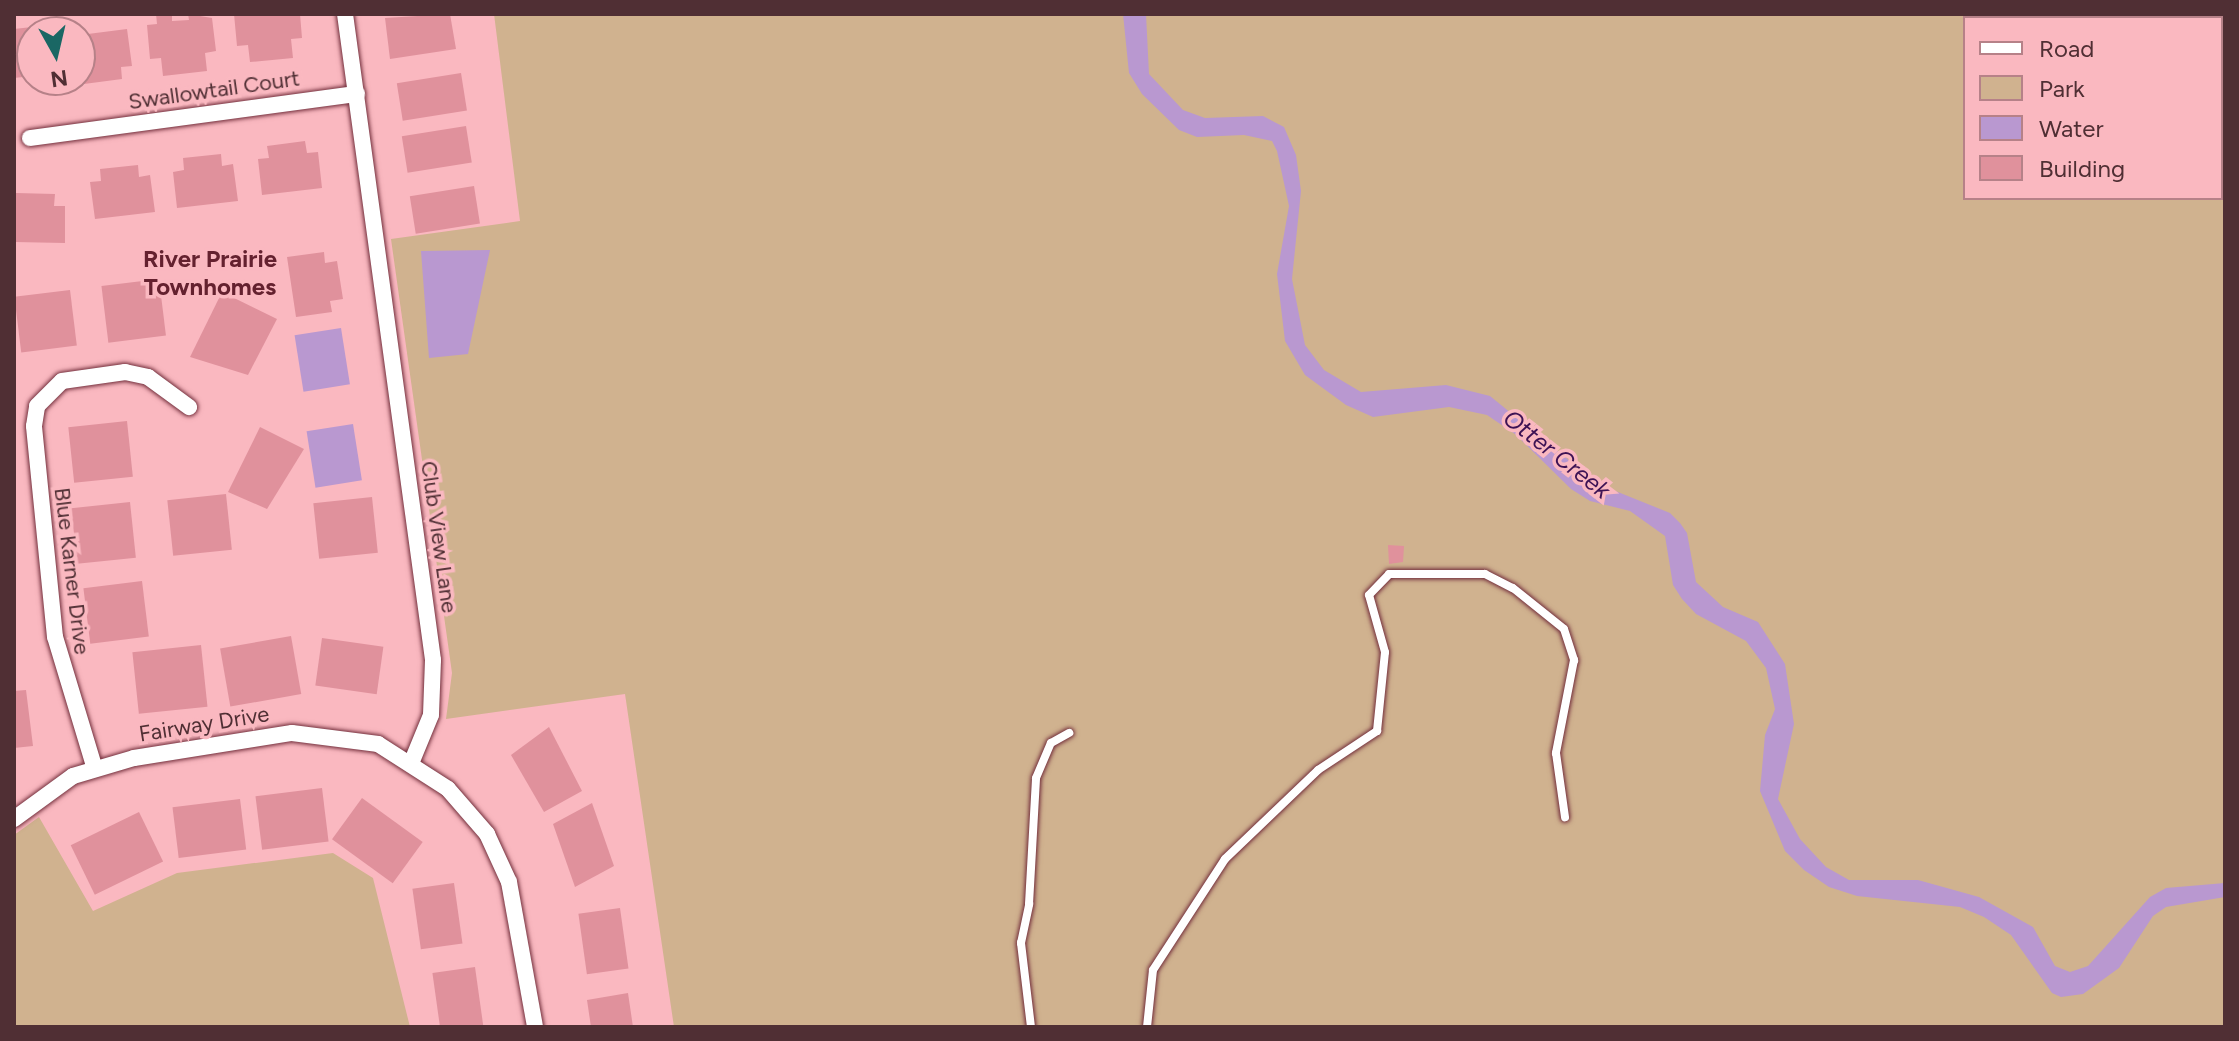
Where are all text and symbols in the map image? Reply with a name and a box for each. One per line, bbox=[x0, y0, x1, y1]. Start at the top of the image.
north arrow bbox=[16, 16, 96, 96]
legend bbox=[1963, 16, 2223, 200]
text: Road bbox=[2039, 34, 2094, 63]
text: N bbox=[49, 64, 69, 93]
street label: Swallowtail Court bbox=[127, 65, 301, 115]
text: Park bbox=[2039, 74, 2085, 103]
text: Water bbox=[2039, 114, 2104, 143]
text: Building bbox=[2039, 154, 2125, 183]
district label: River Prairie Townhomes bbox=[143, 245, 277, 301]
water label: Otter Creek bbox=[1498, 403, 1616, 505]
street label: Club View Lane bbox=[415, 459, 463, 615]
street label: Blue Karner Drive bbox=[49, 486, 95, 656]
street label: Fairway Drive bbox=[137, 701, 271, 747]

